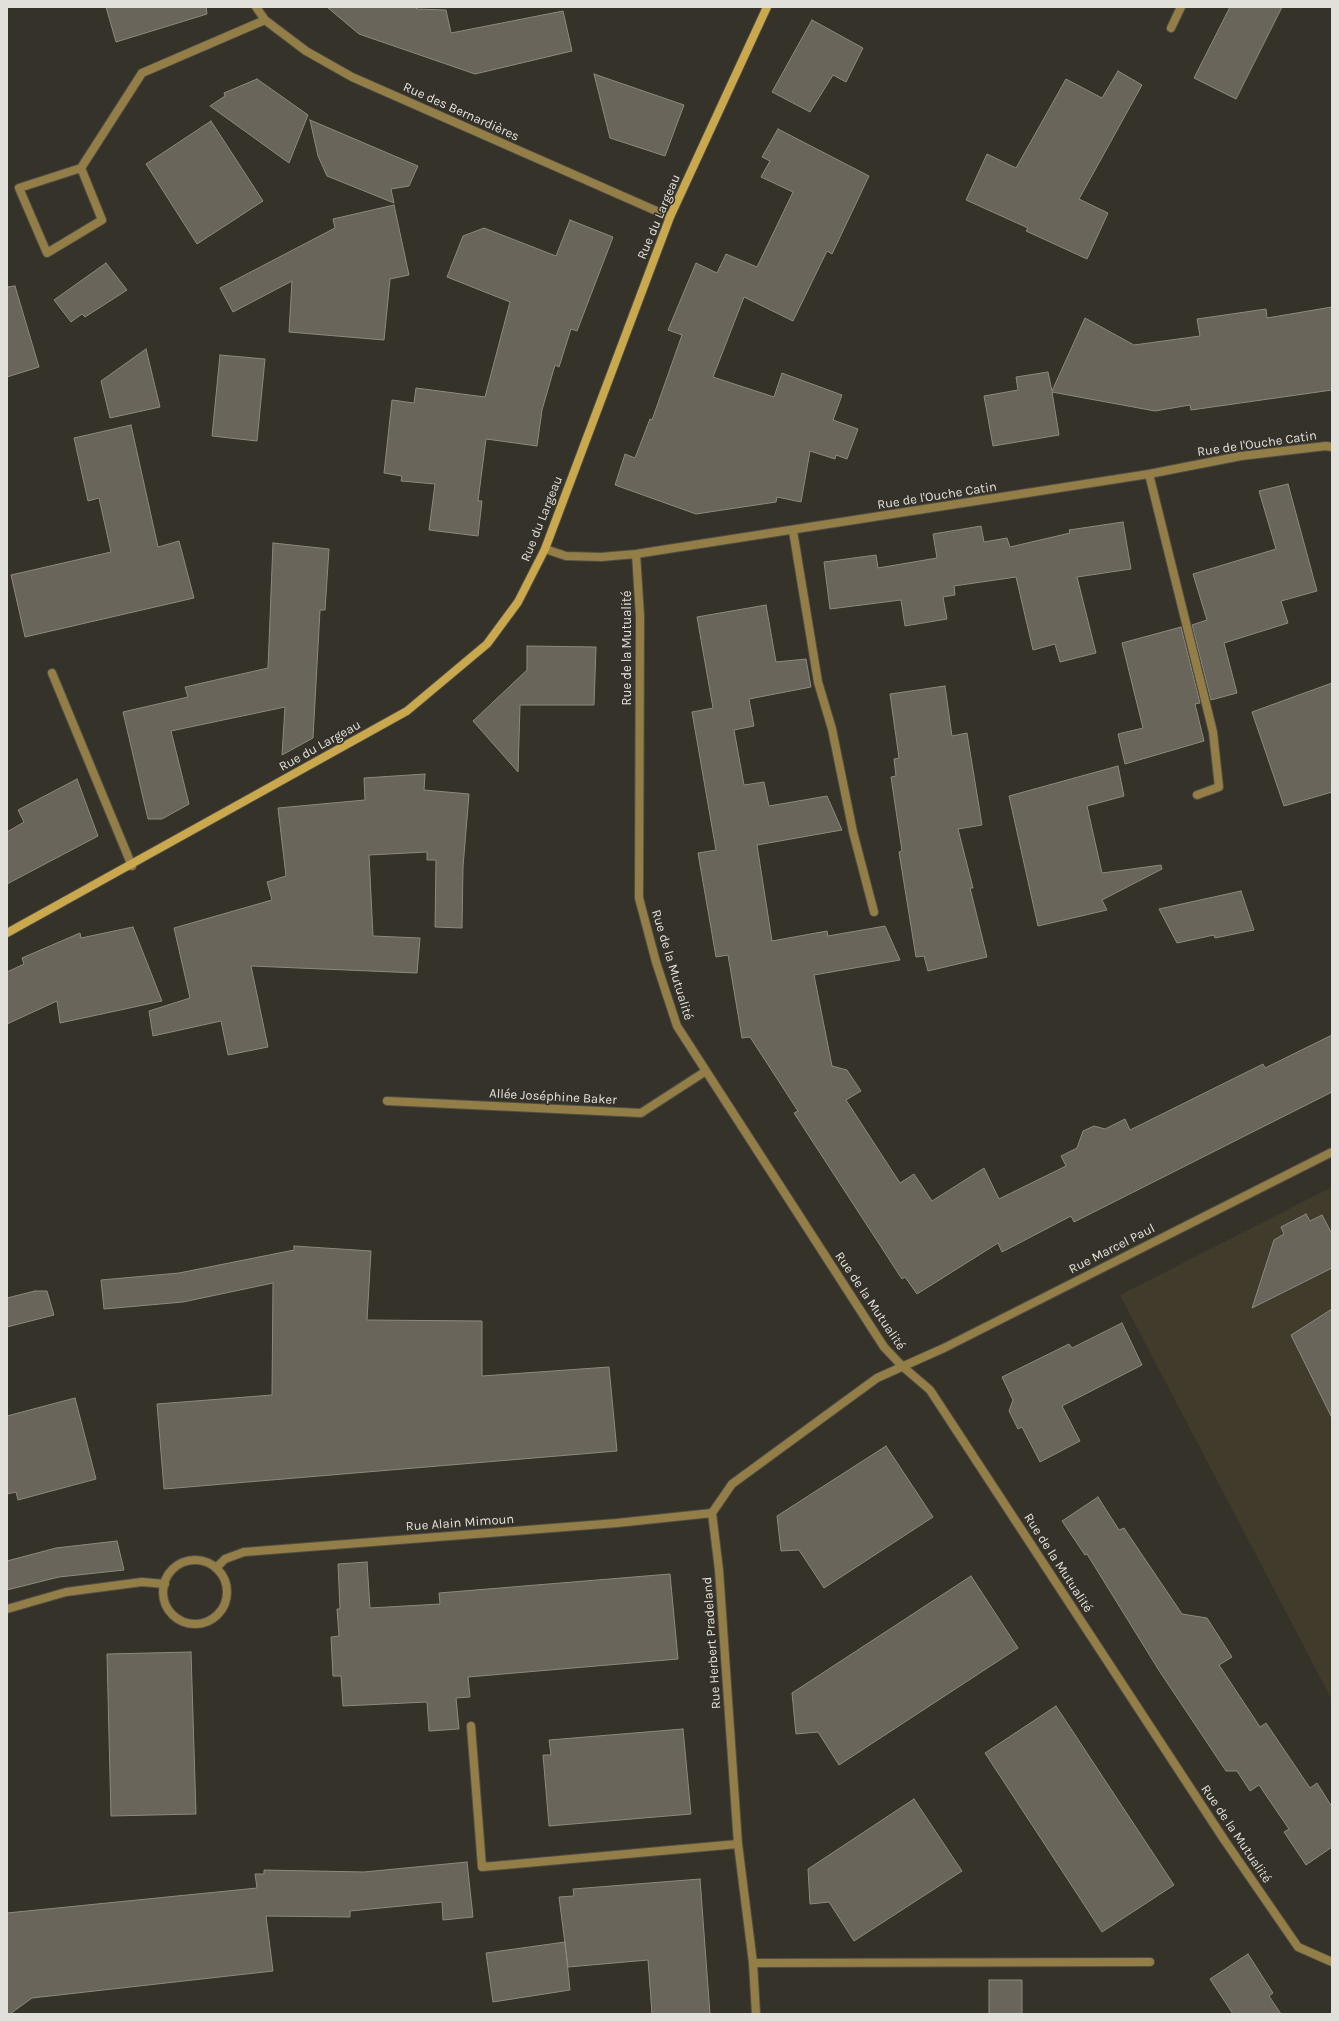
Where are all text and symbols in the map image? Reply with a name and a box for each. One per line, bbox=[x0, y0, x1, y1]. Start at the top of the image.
street label: Rue des Bernardières bbox=[400, 79, 522, 145]
street label: Rue du Largeau bbox=[634, 172, 684, 262]
street label: Rue de l'Ouche Catin bbox=[1196, 428, 1318, 460]
street label: Rue du Largeau bbox=[518, 474, 566, 564]
street label: Rue de l'Ouche Catin bbox=[876, 479, 998, 513]
street label: Rue de la Mutualité bbox=[619, 591, 635, 705]
street label: Rue du Largeau bbox=[276, 717, 364, 775]
street label: Rue de la Mutualité bbox=[648, 908, 696, 1022]
street label: Allée Joséphine Baker bbox=[489, 1086, 617, 1108]
street label: Rue Marcel Paul bbox=[1066, 1221, 1158, 1277]
street label: Rue de la Mutualité bbox=[831, 1249, 909, 1353]
street label: Rue Alain Mimoun bbox=[405, 1511, 515, 1535]
street label: Rue de la Mutualité bbox=[1020, 1511, 1096, 1615]
street label: Rue Herbert Pradeland bbox=[700, 1576, 724, 1710]
street label: Rue de la Mutualité bbox=[1197, 1782, 1275, 1886]

